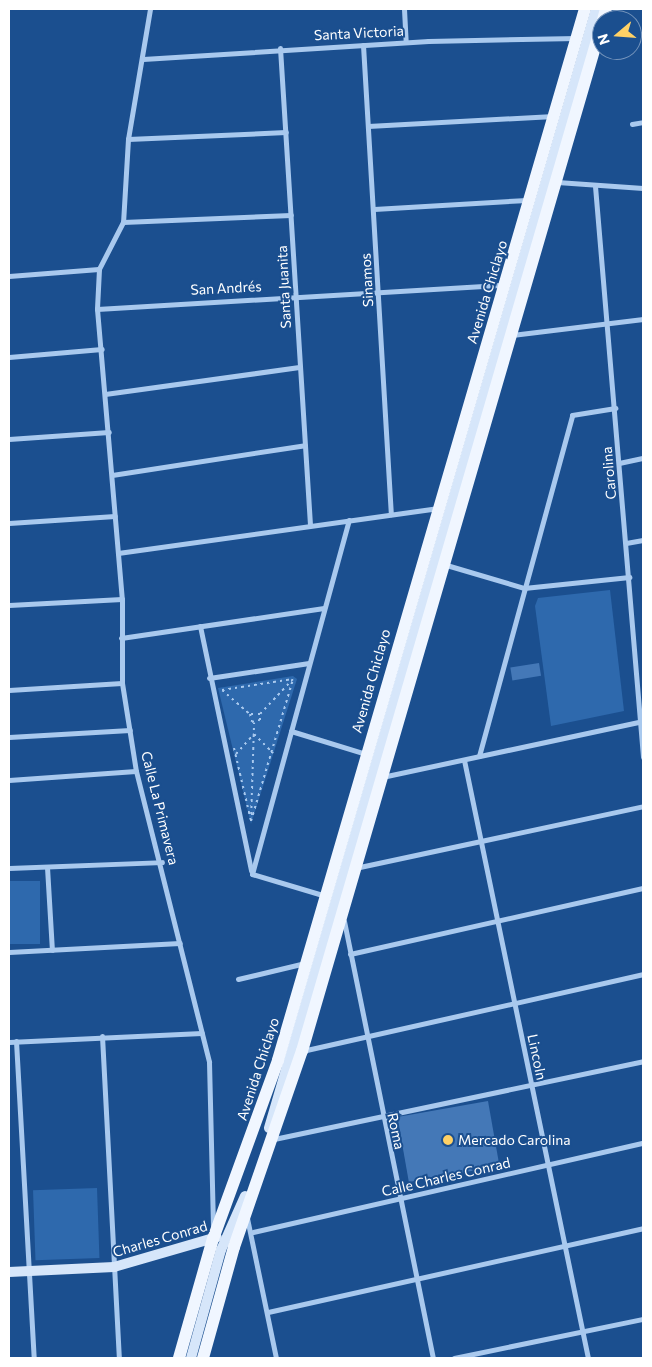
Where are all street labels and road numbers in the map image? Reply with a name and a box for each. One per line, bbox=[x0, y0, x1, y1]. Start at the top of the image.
street label: Santa Victoria bbox=[314, 22, 404, 44]
street label: Avenida Chiclayo bbox=[463, 238, 511, 346]
street label: Santa Juanita bbox=[273, 245, 295, 329]
street label: Sinamos bbox=[357, 253, 377, 307]
street label: San Andrés bbox=[190, 278, 262, 298]
street label: Carolina bbox=[598, 446, 620, 500]
street label: Avenida Chiclayo bbox=[348, 627, 394, 735]
street label: Calle La Primavera bbox=[138, 749, 182, 867]
street label: Avenida Chiclayo bbox=[233, 1015, 283, 1123]
street label: Lincoln bbox=[524, 1033, 550, 1081]
street label: Roma bbox=[384, 1111, 408, 1151]
street label: Calle Charles Conrad bbox=[380, 1154, 512, 1200]
street label: Charles Conrad bbox=[111, 1218, 209, 1260]

